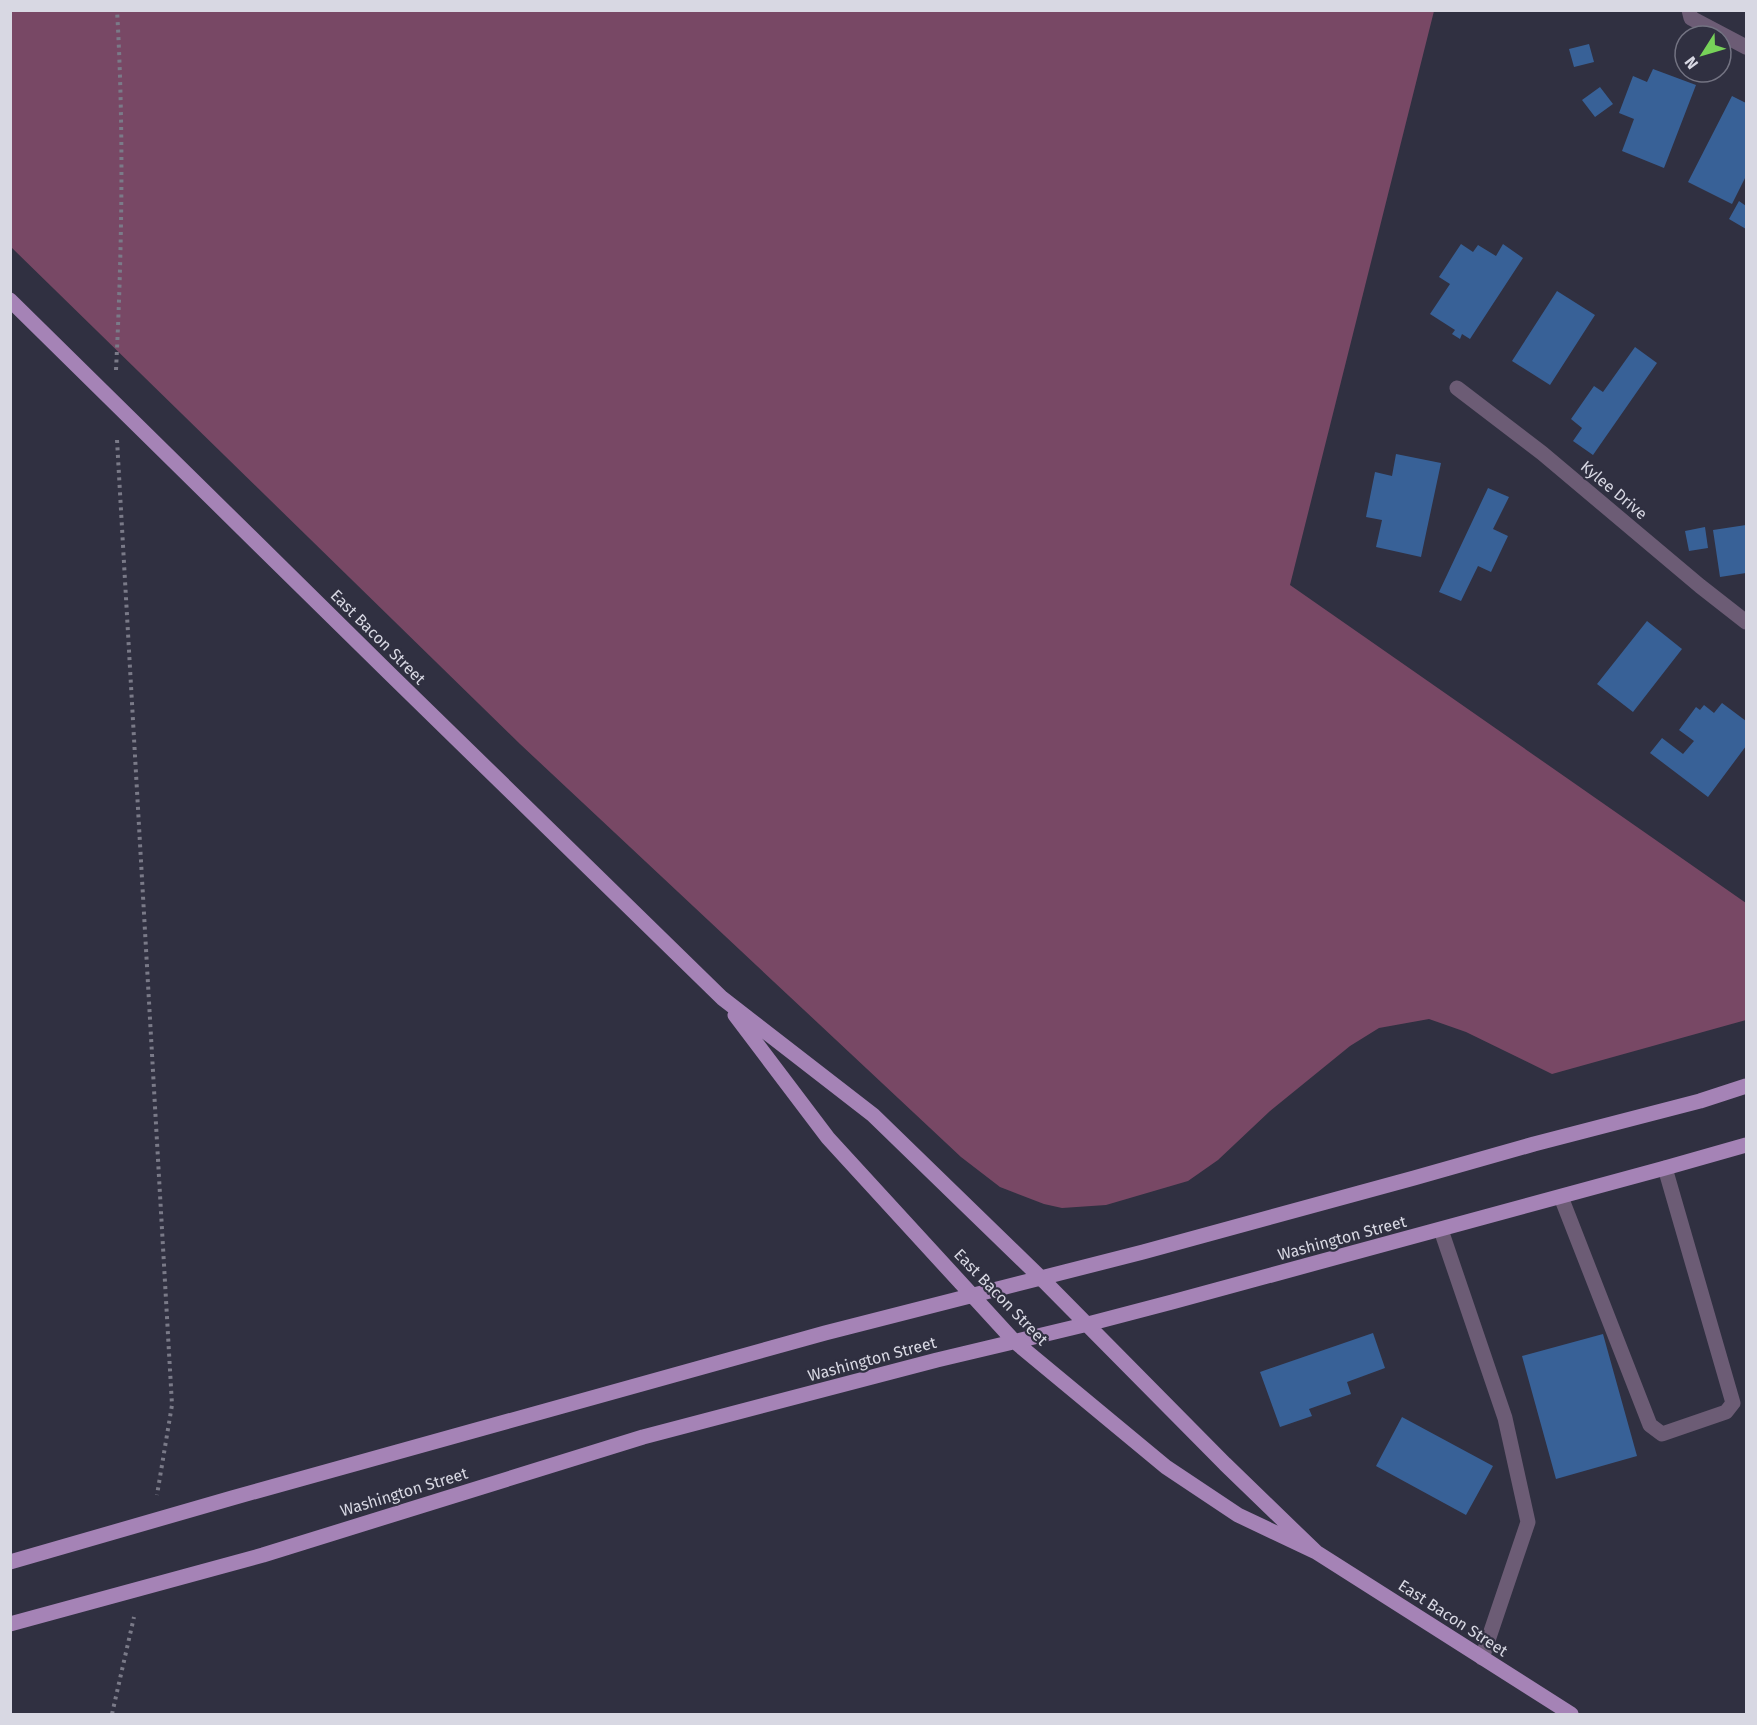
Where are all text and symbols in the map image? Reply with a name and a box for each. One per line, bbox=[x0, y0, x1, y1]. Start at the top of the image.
north arrow bbox=[1673, 24, 1733, 84]
text: N bbox=[1681, 53, 1702, 73]
street label: Kylee Drive bbox=[1577, 457, 1651, 523]
street label: East Bacon Street bbox=[327, 586, 430, 689]
street label: Washington Street bbox=[1276, 1212, 1409, 1264]
street label: East Bacon Street bbox=[950, 1245, 1052, 1349]
street label: Washington Street bbox=[806, 1333, 939, 1385]
street label: Washington Street bbox=[338, 1464, 470, 1520]
street label: East Bacon Street bbox=[1395, 1576, 1511, 1661]

